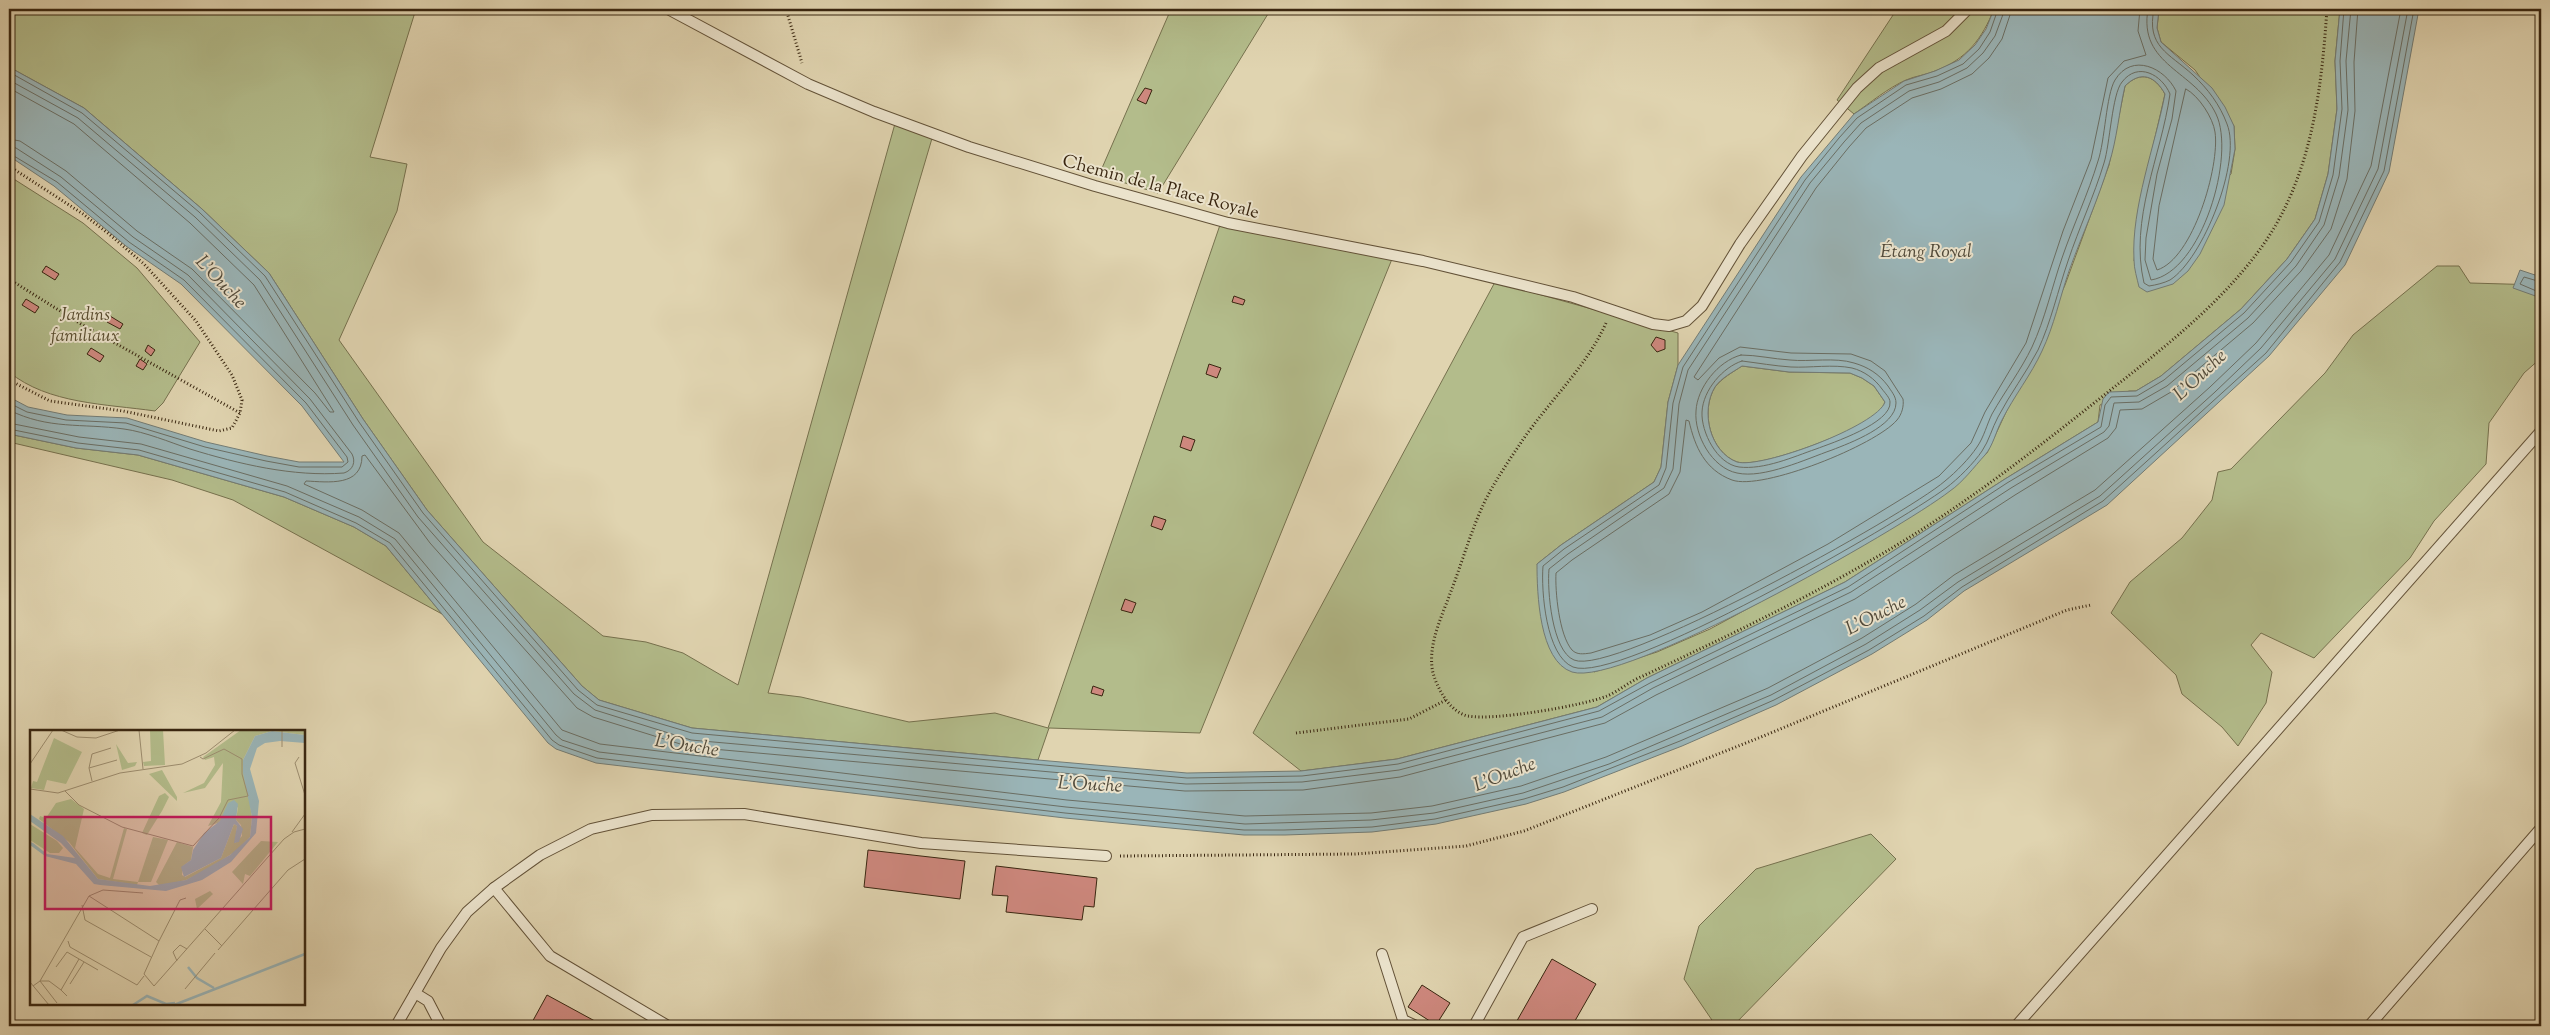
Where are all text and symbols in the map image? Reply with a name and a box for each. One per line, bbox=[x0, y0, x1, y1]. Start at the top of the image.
street label: Chemin de la Place Royale bbox=[1059, 149, 1262, 227]
water label: Étang Royal bbox=[1880, 239, 1972, 266]
water label: L'Ouche bbox=[188, 250, 252, 316]
park label: Jardins familiaux bbox=[50, 303, 120, 350]
water label: L'Ouche bbox=[2168, 344, 2234, 408]
water label: L'Ouche bbox=[1841, 589, 1911, 643]
water label: L'Ouche bbox=[653, 728, 721, 765]
inset map bbox=[30, 730, 305, 1005]
water label: L'Ouche bbox=[1470, 751, 1540, 800]
water label: L'Ouche bbox=[1057, 770, 1123, 801]

